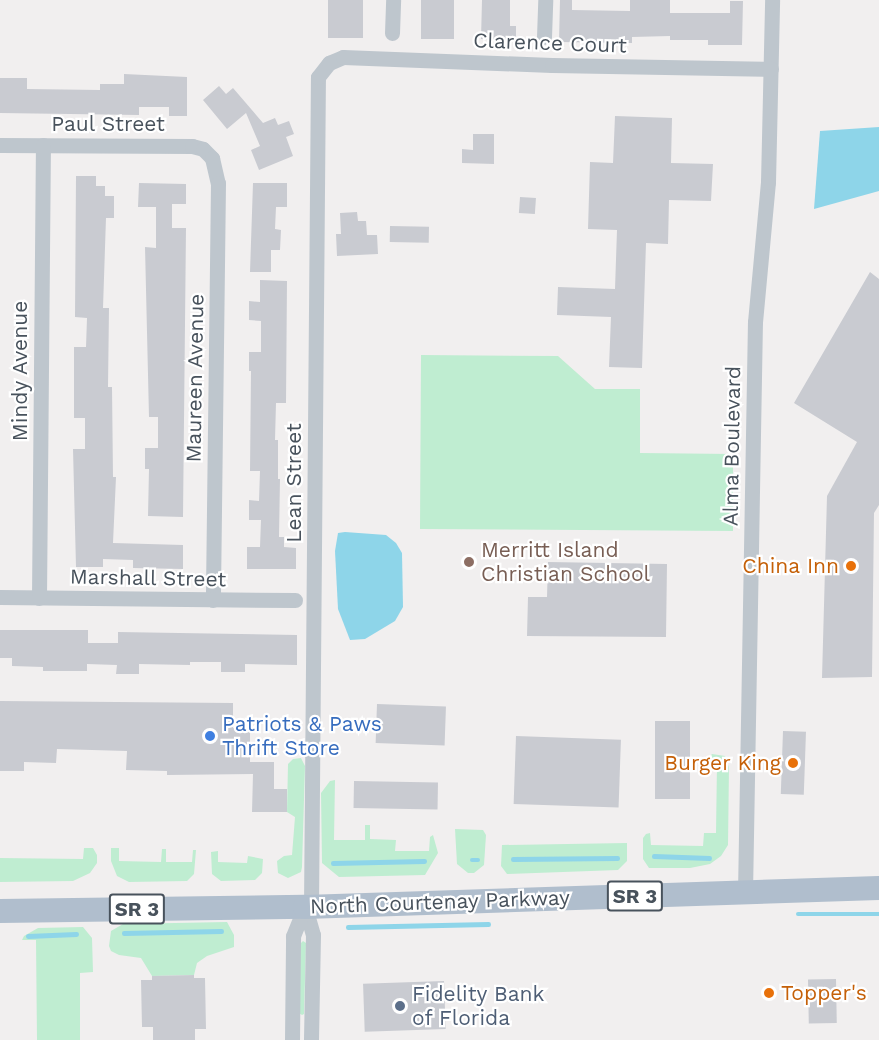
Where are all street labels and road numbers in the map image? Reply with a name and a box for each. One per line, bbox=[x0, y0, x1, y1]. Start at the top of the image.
street label: Clarence Court bbox=[473, 28, 627, 58]
street label: Paul Street bbox=[51, 111, 165, 137]
street label: Maureen Avenue bbox=[181, 293, 209, 463]
street label: Mindy Avenue bbox=[7, 300, 33, 442]
street label: Alma Boulevard bbox=[718, 365, 746, 527]
street label: Lean Street bbox=[281, 423, 307, 543]
street label: Marshall Street bbox=[69, 564, 227, 592]
road number: SR 3 bbox=[606, 879, 664, 913]
street label: North Courtenay Parkway bbox=[309, 885, 571, 919]
road number: SR 3 bbox=[108, 892, 166, 926]

